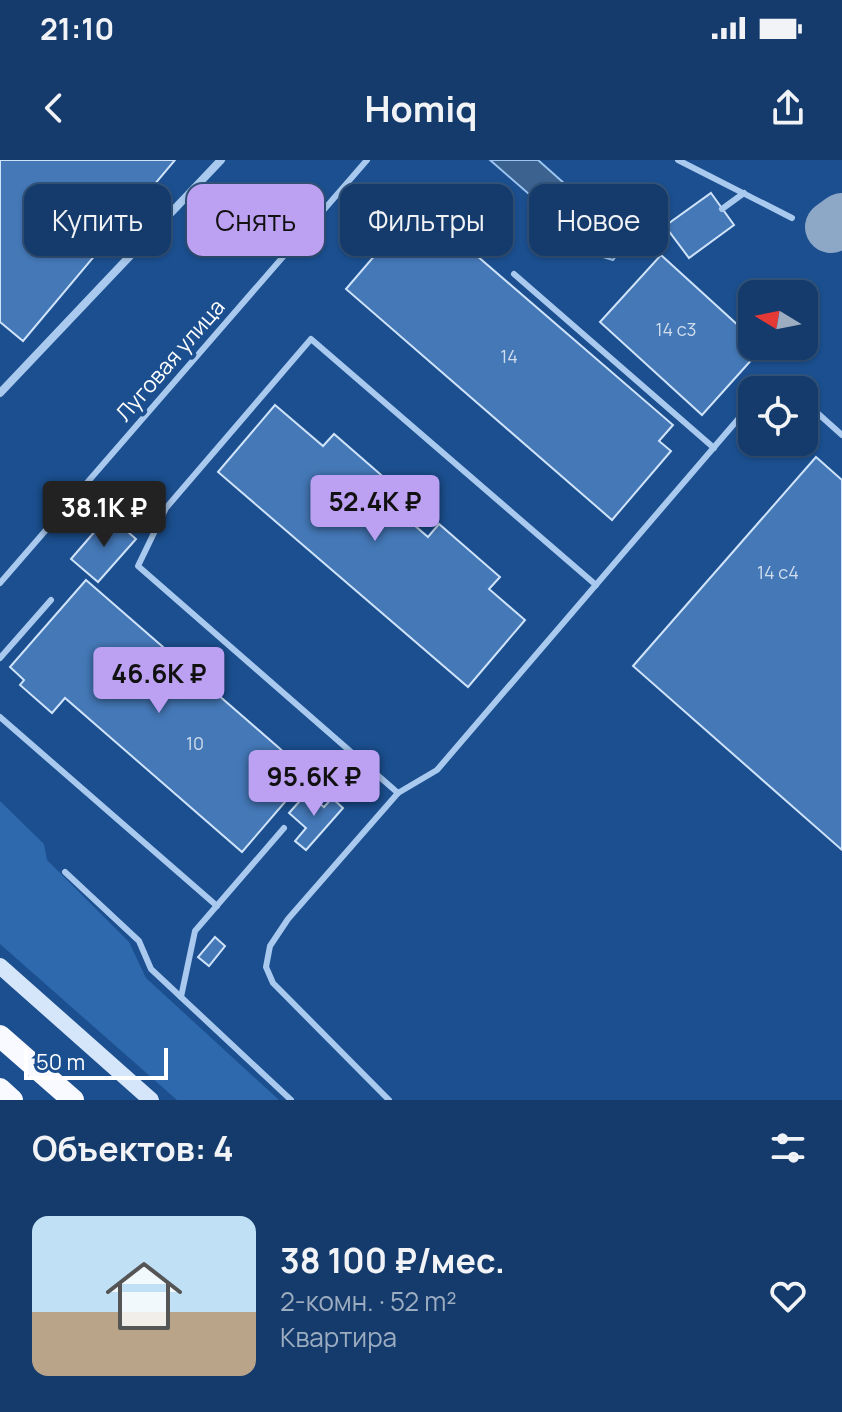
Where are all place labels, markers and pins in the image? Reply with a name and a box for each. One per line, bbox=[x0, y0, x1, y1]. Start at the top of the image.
pin: 52.4K ₽ bbox=[301, 475, 449, 543]
pin: 38.1K ₽ bbox=[30, 481, 178, 549]
pin: 46.6K ₽ bbox=[85, 647, 233, 715]
pin: 95.6K ₽ bbox=[240, 750, 388, 818]

